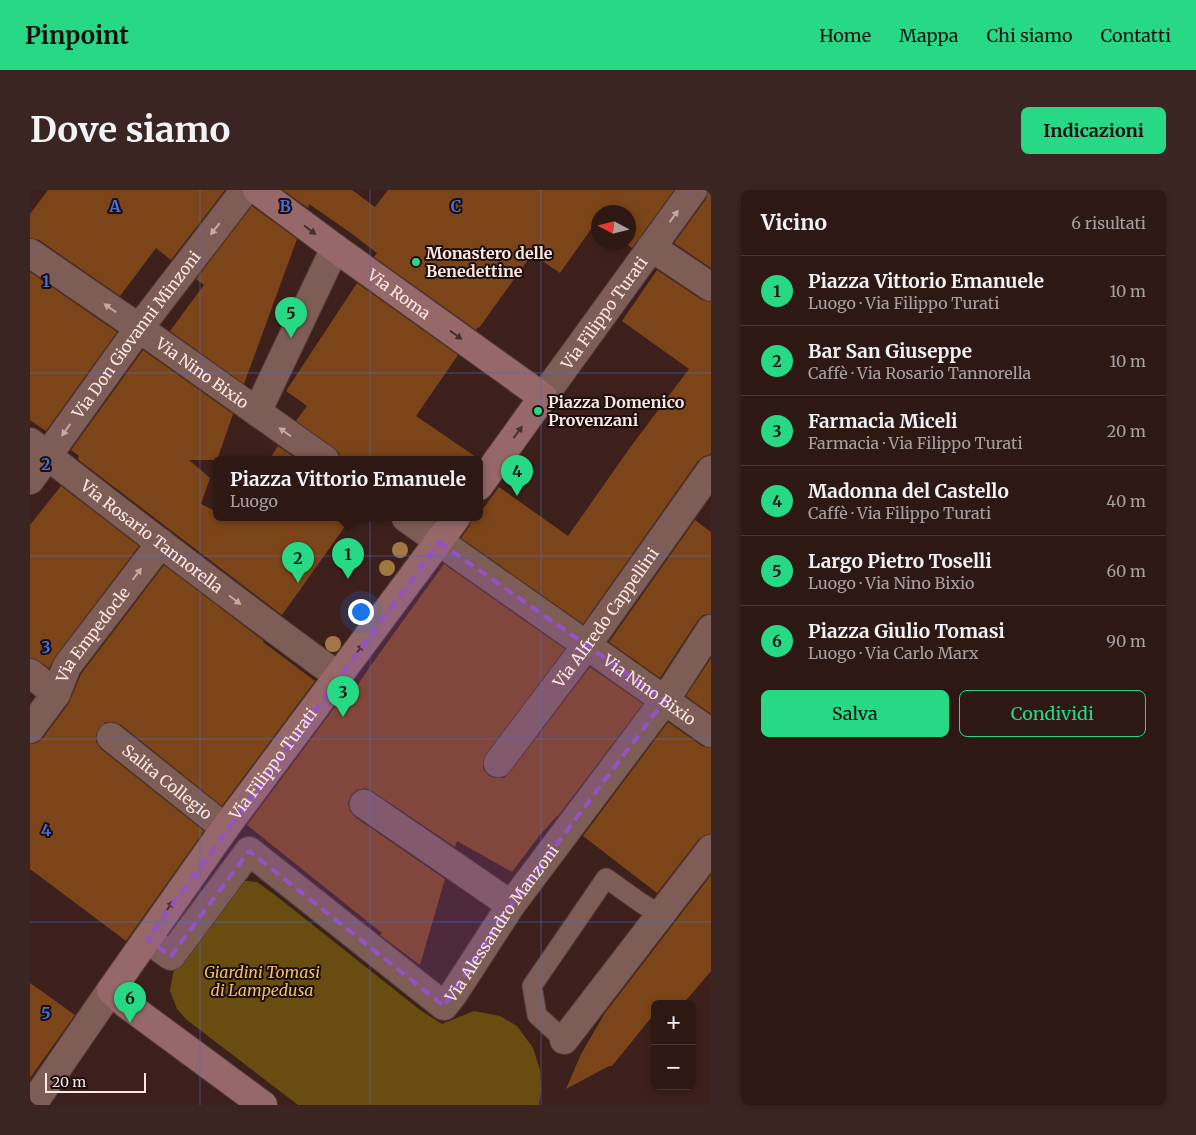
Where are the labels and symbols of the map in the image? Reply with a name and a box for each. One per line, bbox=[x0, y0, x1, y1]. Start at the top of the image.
text: A bbox=[108, 196, 121, 216]
text: B bbox=[279, 196, 291, 216]
text: C bbox=[451, 196, 461, 216]
north arrow bbox=[591, 205, 636, 250]
one-way arrow bbox=[669, 209, 679, 222]
one-way arrow bbox=[210, 222, 220, 236]
one-way arrow bbox=[303, 224, 316, 235]
place label: Monastero delle Benedettine bbox=[426, 243, 553, 281]
street label: Via Don Giovanni Minzoni bbox=[67, 247, 205, 423]
street label: Via Filippo Turati bbox=[556, 253, 651, 374]
marker: Monastero delle Benedettine bbox=[410, 256, 422, 268]
street label: Via Roma bbox=[363, 264, 435, 323]
text: 1 bbox=[42, 271, 50, 291]
pin: 5 bbox=[275, 297, 307, 338]
one-way arrow bbox=[103, 303, 117, 313]
one-way arrow bbox=[449, 330, 463, 340]
street label: Via Nino Bixio bbox=[151, 333, 253, 413]
place label: Piazza Domenico Provenzani bbox=[548, 392, 685, 430]
marker: Piazza Domenico Provenzani bbox=[532, 405, 544, 417]
one-way arrow bbox=[61, 423, 72, 436]
one-way arrow bbox=[513, 425, 523, 439]
one-way arrow bbox=[279, 427, 292, 437]
text: 2 bbox=[41, 454, 51, 474]
pin: 4 bbox=[501, 455, 533, 496]
street label: Via Rosario Tannorella bbox=[76, 475, 227, 597]
pin: 1 bbox=[332, 538, 364, 579]
pin: 2 bbox=[282, 542, 314, 583]
street label: Via Alfredo Cappellini bbox=[548, 544, 663, 692]
one-way arrow bbox=[132, 568, 143, 581]
street label: Via Empedocle bbox=[51, 583, 134, 686]
one-way arrow bbox=[228, 594, 241, 605]
your location bbox=[348, 599, 374, 625]
text: 3 bbox=[41, 637, 51, 657]
one-way arrow bbox=[353, 644, 364, 657]
street label: Via Nino Bixio bbox=[598, 649, 700, 729]
pin: 3 bbox=[327, 676, 359, 717]
street label: Via Filippo Turati bbox=[224, 704, 321, 824]
street label: Salita Collegio bbox=[118, 740, 216, 824]
text: 4 bbox=[41, 820, 51, 840]
street label: Via Alessandro Manzoni bbox=[440, 841, 563, 1007]
one-way arrow bbox=[164, 900, 174, 914]
park label: Giardini Tomasi di Lampedusa bbox=[204, 962, 320, 1000]
pin: 6 bbox=[114, 982, 146, 1023]
text: 5 bbox=[41, 1003, 51, 1023]
scale bar bbox=[45, 1070, 146, 1093]

